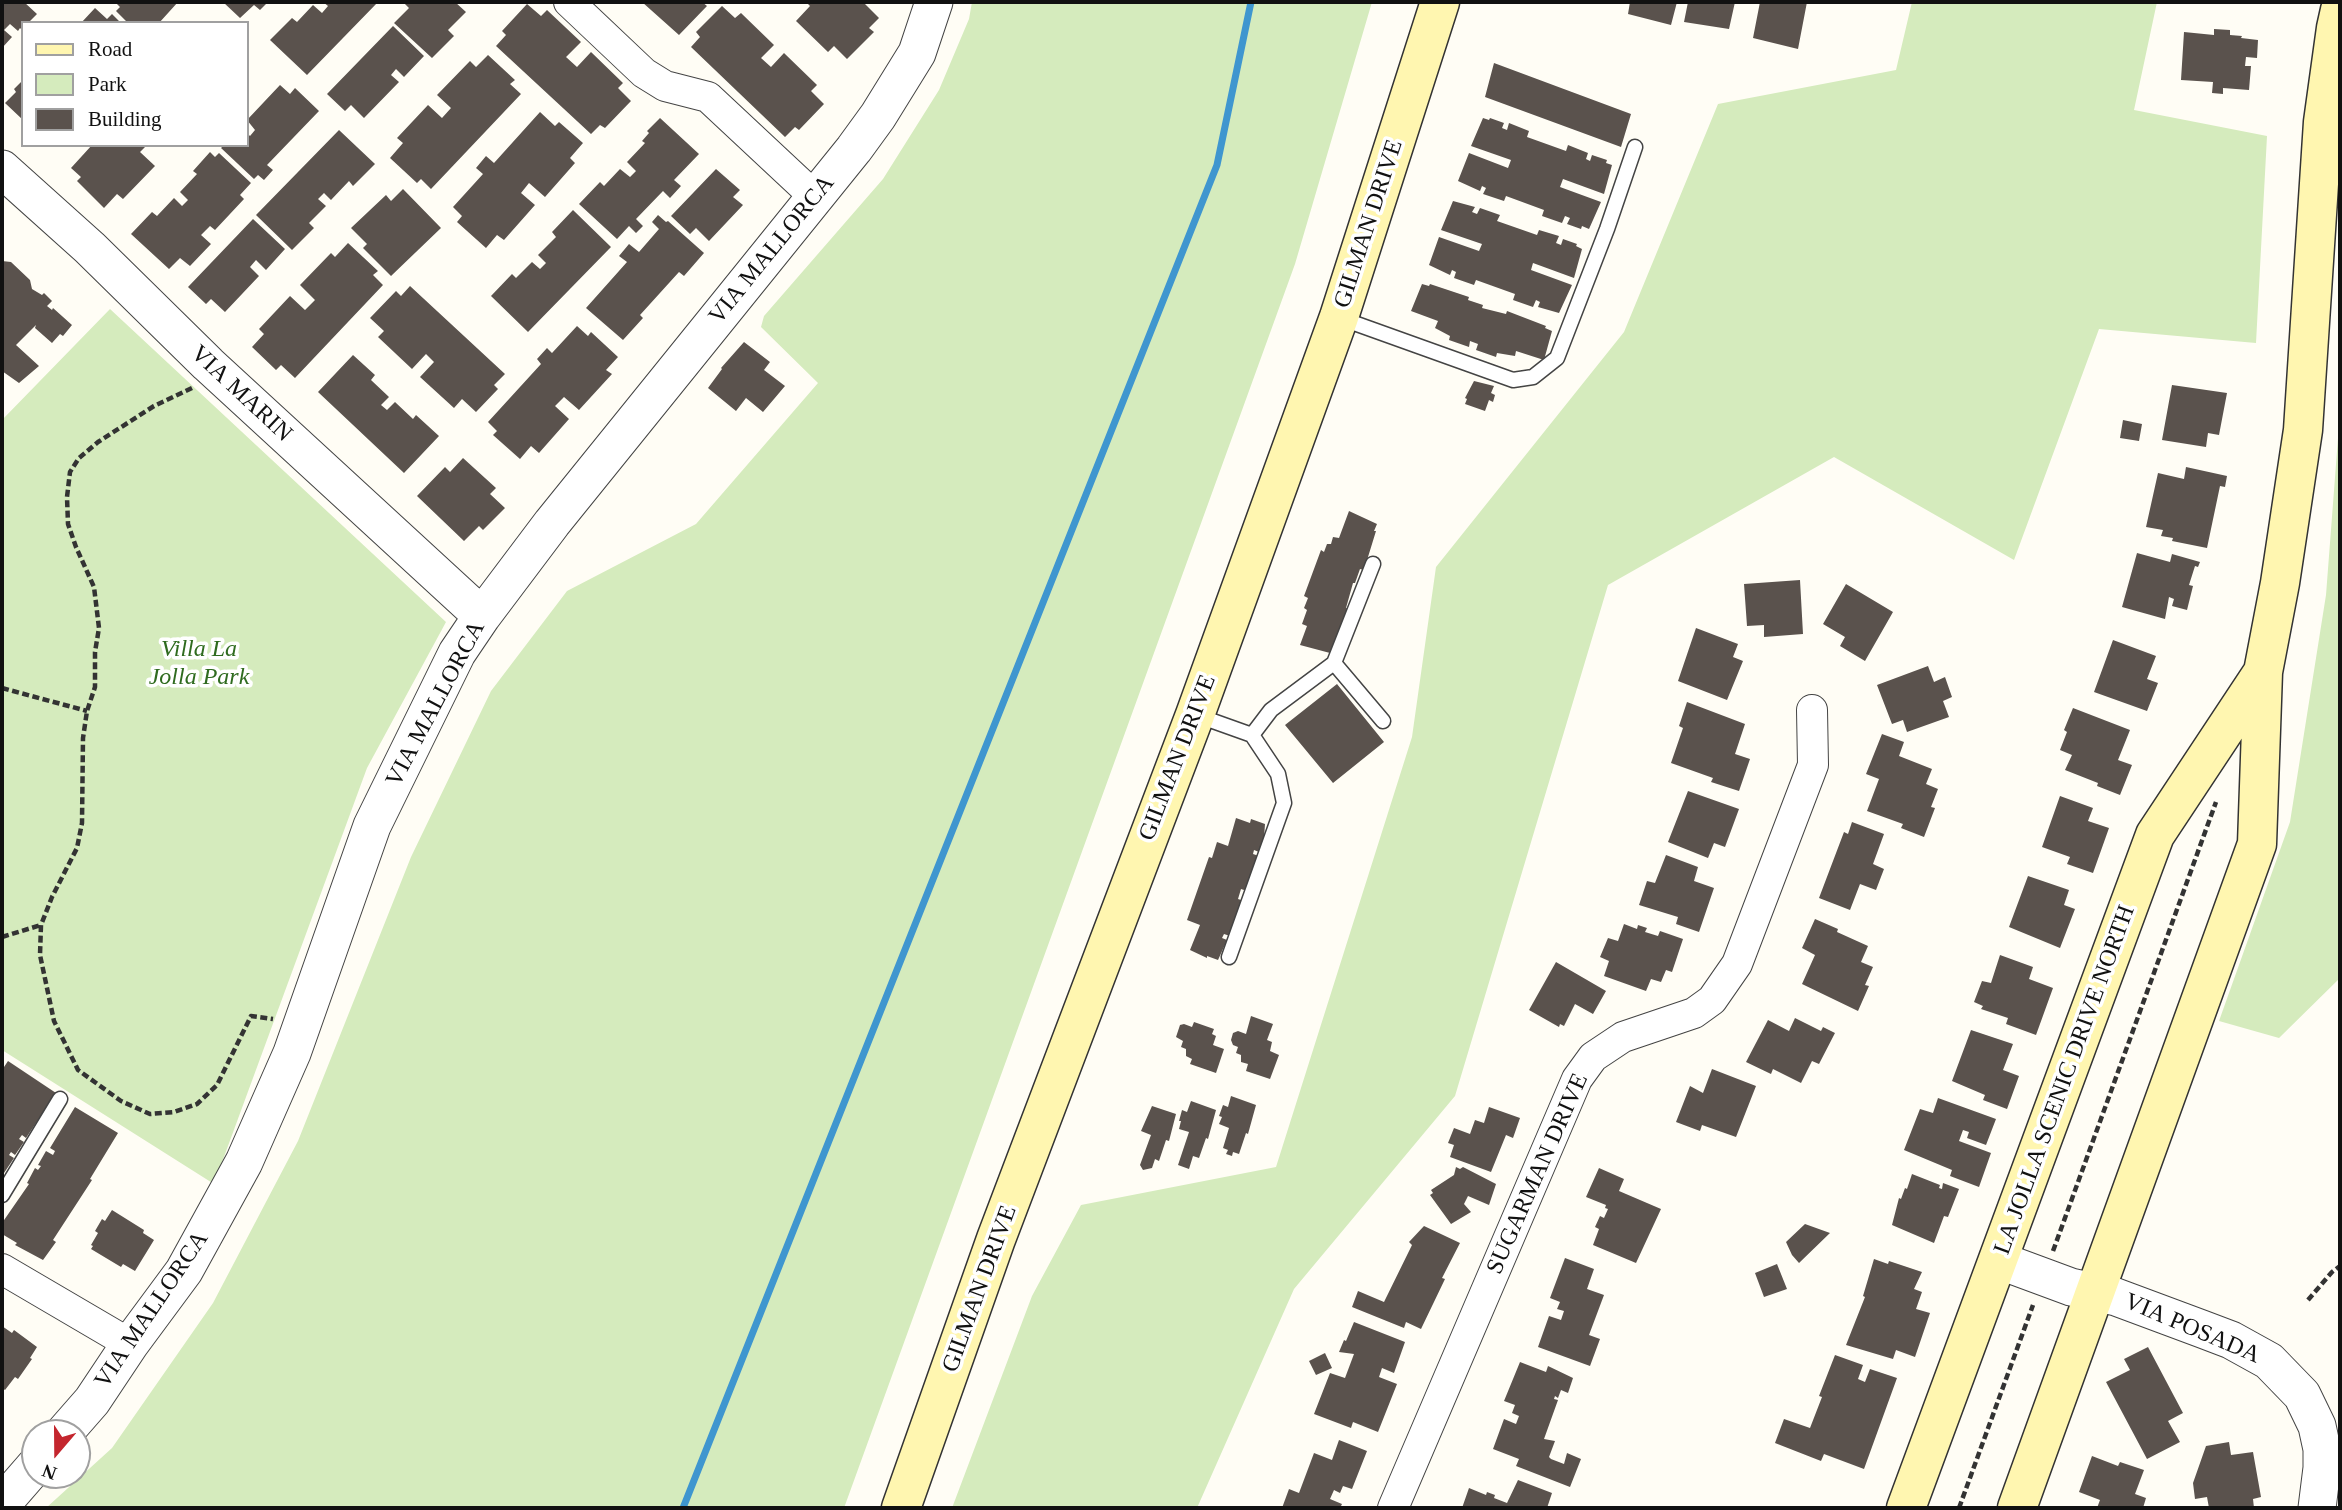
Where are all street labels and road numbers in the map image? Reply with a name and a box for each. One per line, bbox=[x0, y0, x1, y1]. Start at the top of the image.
street label: GILMAN DRIVE bbox=[1328, 136, 1410, 312]
street label: VIA MALLORCA bbox=[703, 170, 841, 330]
street label: VIA MARIN bbox=[184, 340, 298, 448]
street label: VIA MALLORCA bbox=[380, 616, 492, 792]
street label: GILMAN DRIVE bbox=[1133, 671, 1223, 845]
street label: LA JOLLA SCENIC DRIVE NORTH bbox=[1988, 902, 2142, 1258]
street label: SUGARMAN DRIVE bbox=[1481, 1069, 1595, 1279]
street label: GILMAN DRIVE bbox=[936, 1202, 1024, 1376]
street label: VIA MALLORCA bbox=[89, 1226, 215, 1394]
street label: VIA POSADA bbox=[2120, 1287, 2264, 1371]

